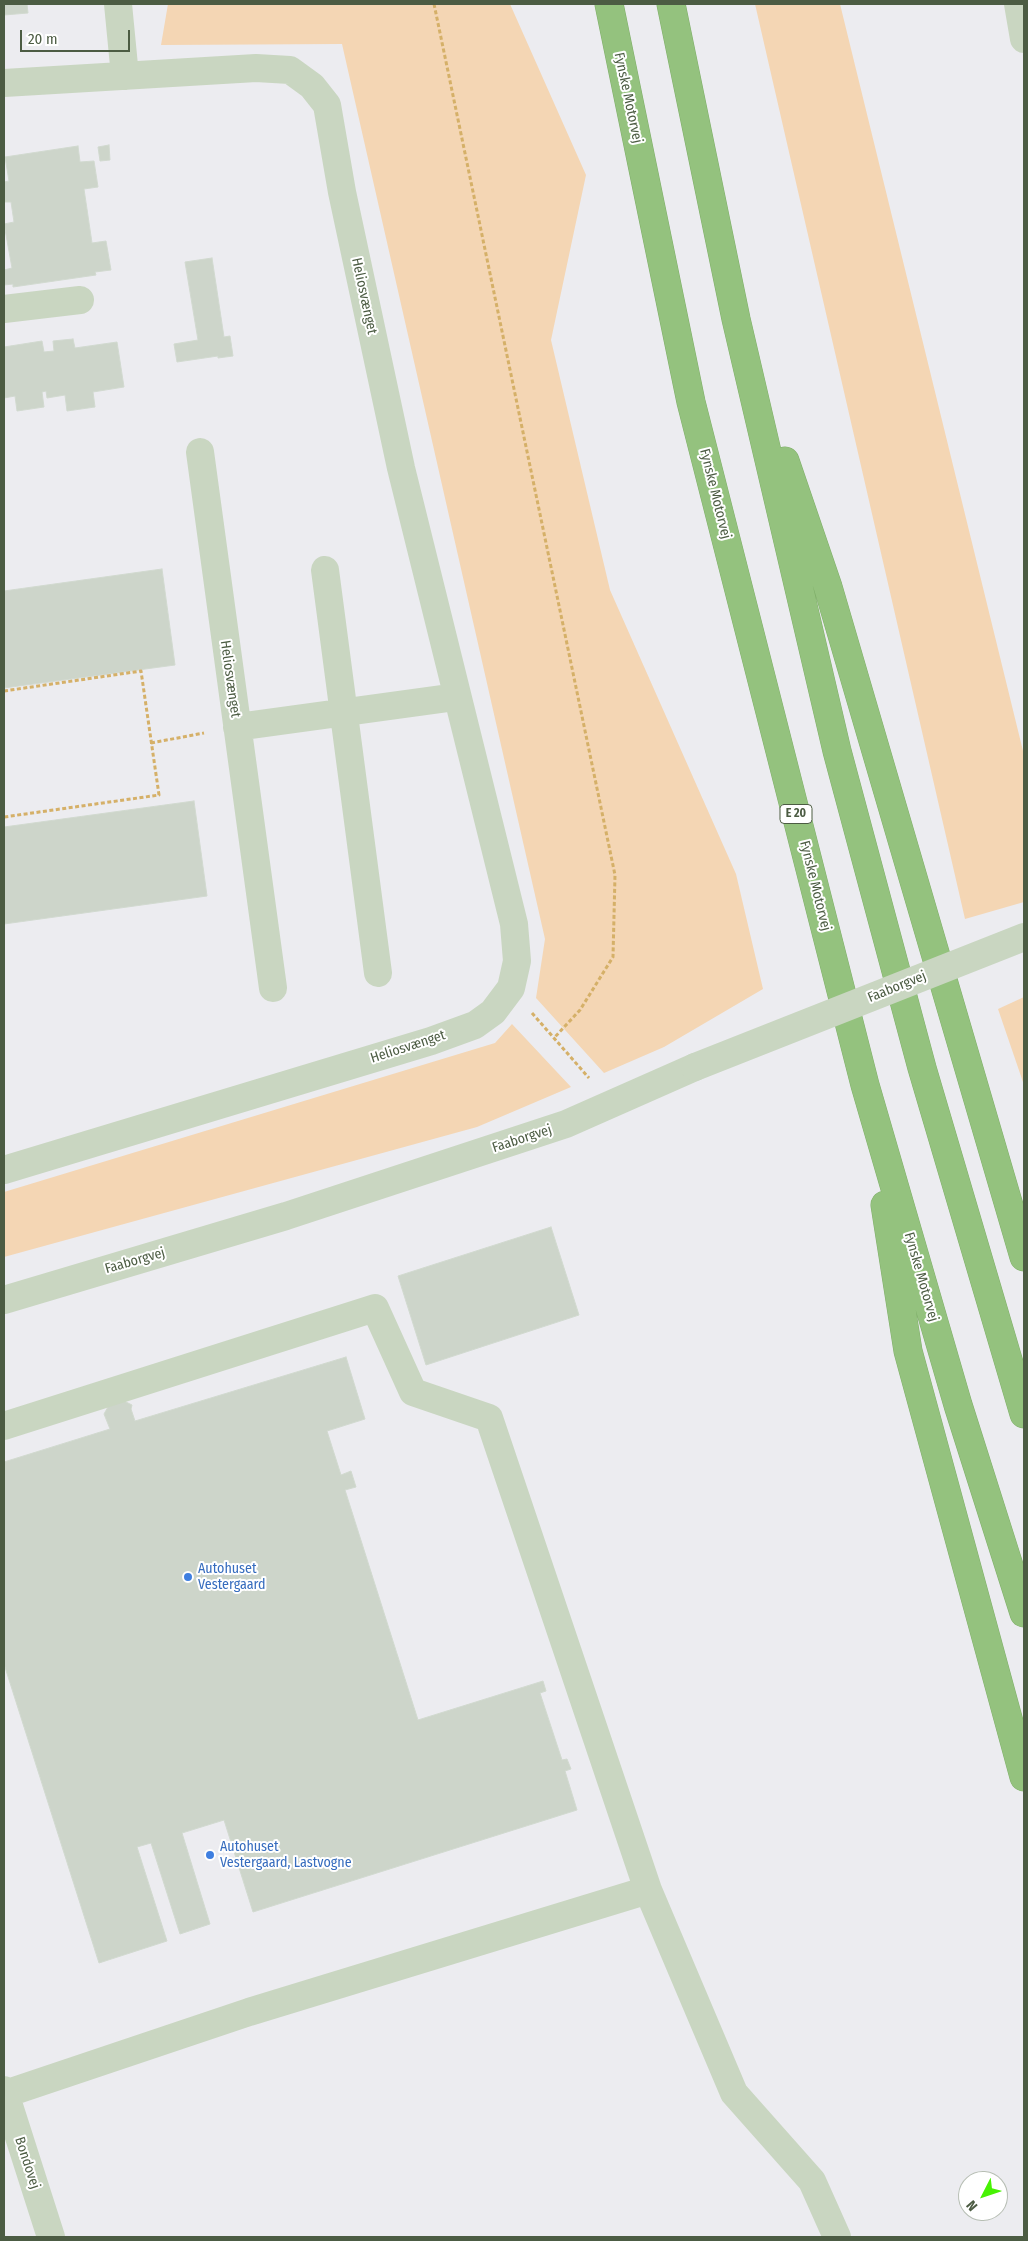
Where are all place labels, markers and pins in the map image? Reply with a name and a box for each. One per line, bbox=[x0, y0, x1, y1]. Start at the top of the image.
place label: Autohuset Vestergaard bbox=[198, 1561, 266, 1594]
marker: Autohuset Vestergaard bbox=[182, 1571, 194, 1583]
place label: Autohuset Vestergaard, Lastvogne bbox=[220, 1839, 352, 1871]
marker: Autohuset Vestergaard, Lastvogne bbox=[204, 1849, 216, 1861]

